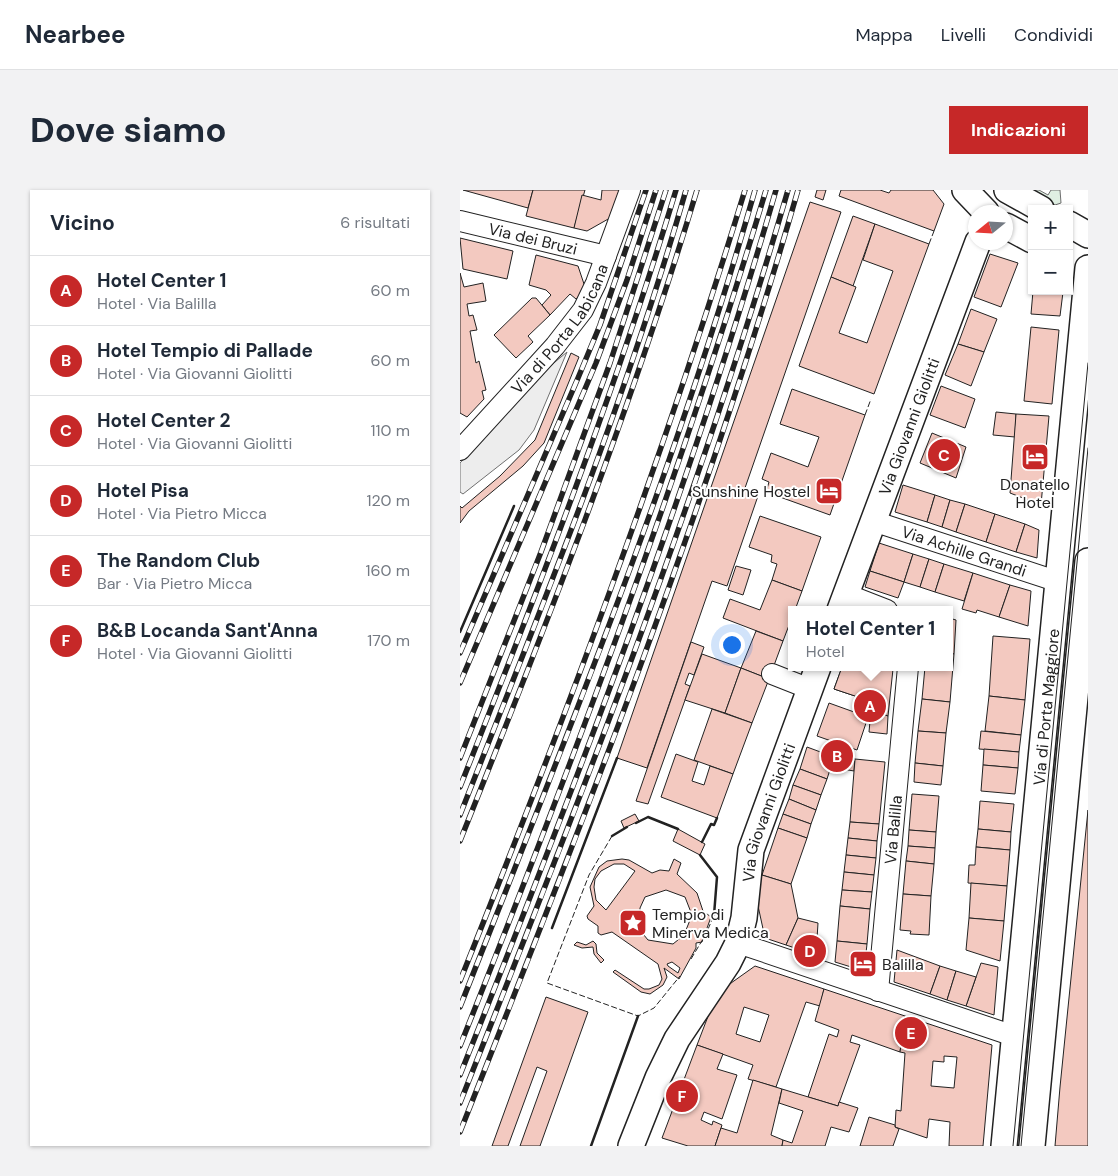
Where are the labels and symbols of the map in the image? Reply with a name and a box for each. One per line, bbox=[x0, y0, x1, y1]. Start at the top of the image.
north arrow bbox=[968, 205, 1013, 250]
street label: Via dei Bruzi bbox=[486, 218, 579, 259]
street label: Via di Porta Labicana bbox=[506, 261, 613, 398]
street label: Via Giovanni Giolitti bbox=[873, 355, 944, 498]
pin: C bbox=[928, 436, 960, 474]
hotel icon: Donatello Hotel bbox=[1020, 442, 1050, 472]
place label: Donatello Hotel bbox=[1000, 474, 1070, 513]
hotel icon: Sunshine Hostel bbox=[814, 476, 844, 506]
place label: Sunshine Hostel bbox=[692, 481, 810, 502]
street label: Via Achille Grandi bbox=[899, 521, 1029, 581]
street label: Via di Porta Maggiore bbox=[1028, 628, 1064, 786]
your location bbox=[719, 632, 745, 658]
pin: A bbox=[854, 687, 886, 725]
pin: B bbox=[821, 737, 853, 775]
street label: Via Giovanni Giolitti bbox=[737, 740, 800, 883]
street label: Via Balilla bbox=[879, 794, 907, 865]
place label: Tempio di Minerva Medica bbox=[652, 904, 769, 943]
place icon: Tempio di Minerva Medica bbox=[618, 908, 648, 938]
pin: D bbox=[794, 932, 826, 970]
hotel icon: Balilla bbox=[848, 949, 878, 979]
place label: Balilla bbox=[882, 954, 924, 975]
pin: E bbox=[895, 1014, 927, 1052]
pin: F bbox=[666, 1077, 698, 1115]

